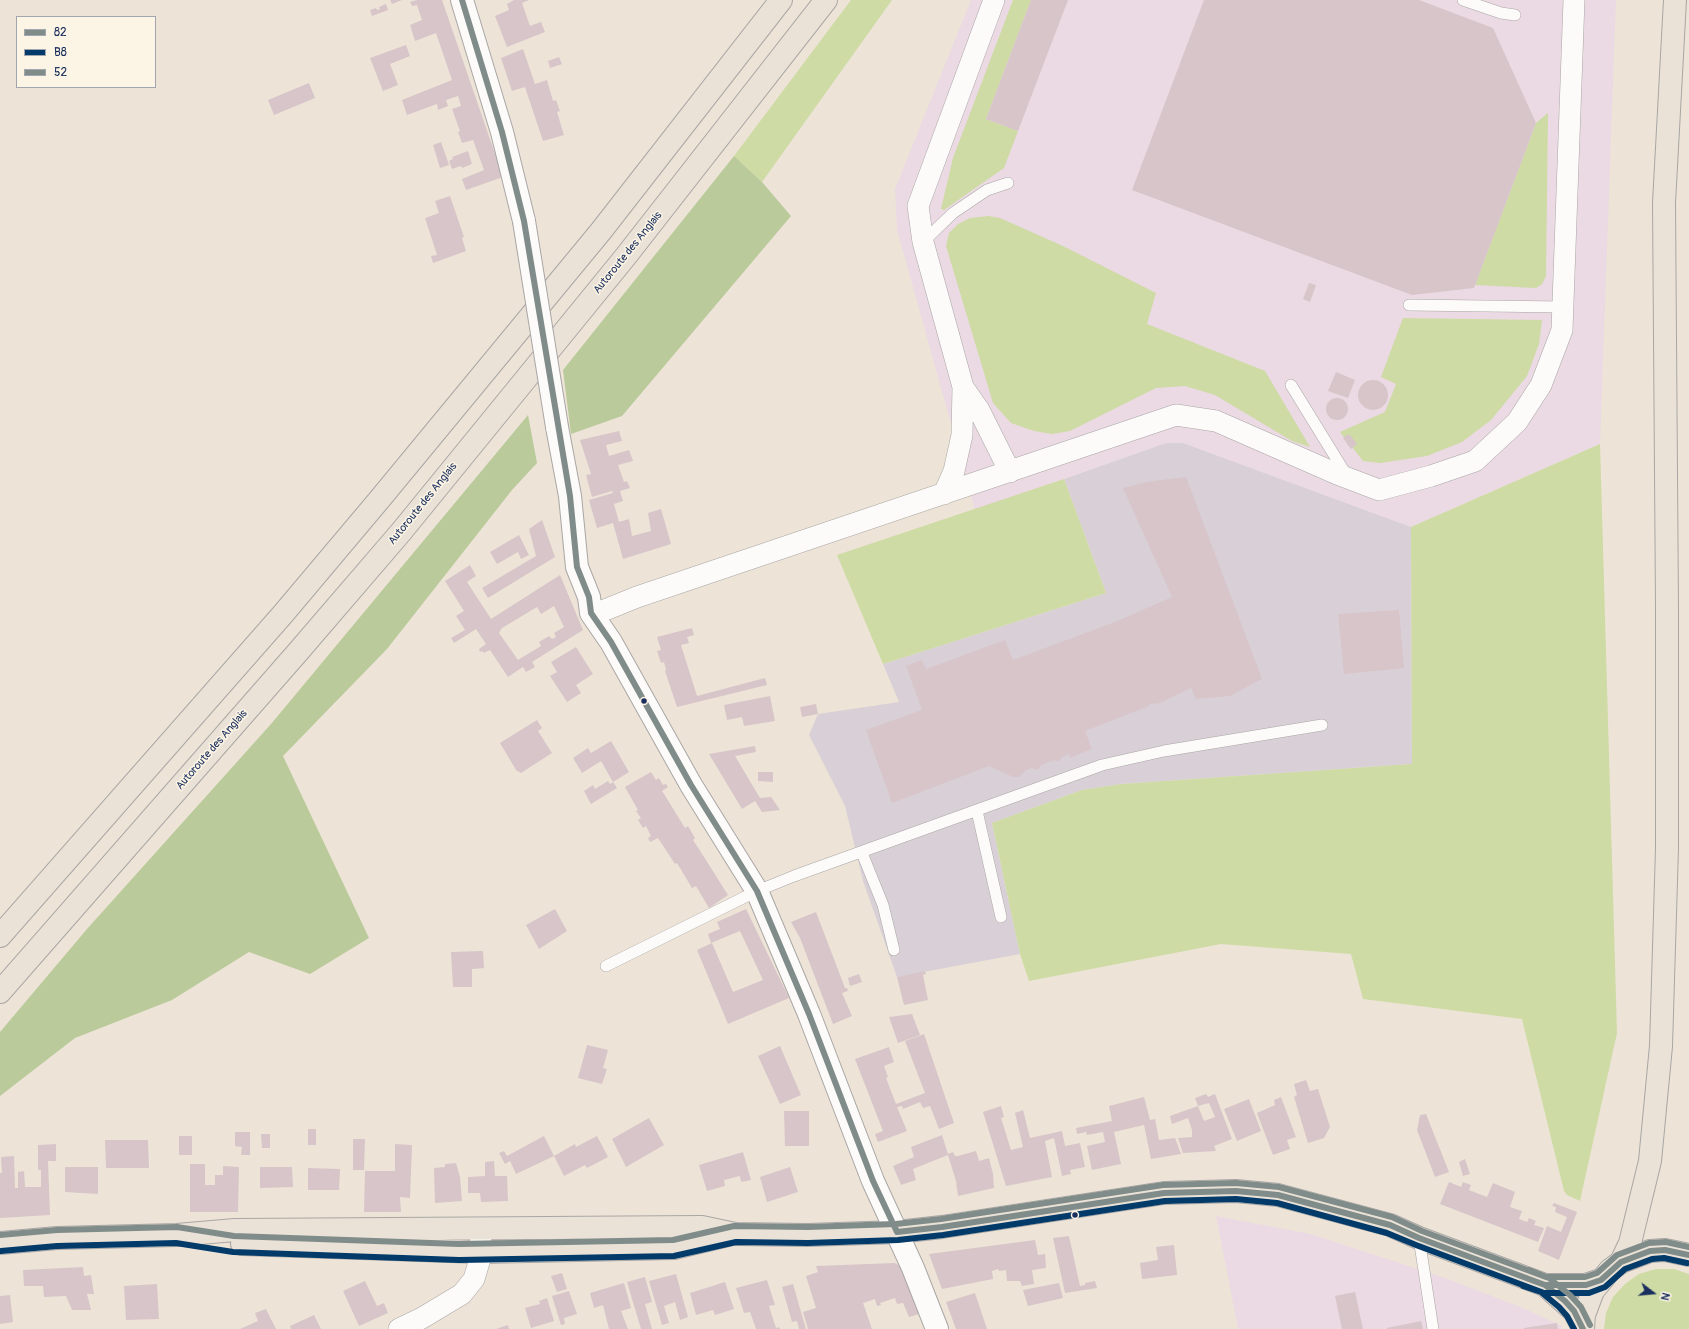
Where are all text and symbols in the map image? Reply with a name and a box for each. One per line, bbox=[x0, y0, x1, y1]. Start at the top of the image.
legend bbox=[16, 16, 156, 88]
text: 82 bbox=[54, 25, 67, 40]
text: B8 bbox=[54, 45, 67, 60]
text: 52 bbox=[54, 65, 67, 80]
street label: Autoroute des Anglais bbox=[591, 209, 665, 297]
street label: Autoroute des Anglais bbox=[386, 460, 460, 548]
unlabelled marker bbox=[639, 696, 649, 706]
street label: Autoroute des Anglais bbox=[174, 707, 250, 793]
unlabelled marker bbox=[1070, 1210, 1080, 1220]
north arrow bbox=[1633, 1273, 1673, 1313]
text: N bbox=[1658, 1291, 1672, 1302]

